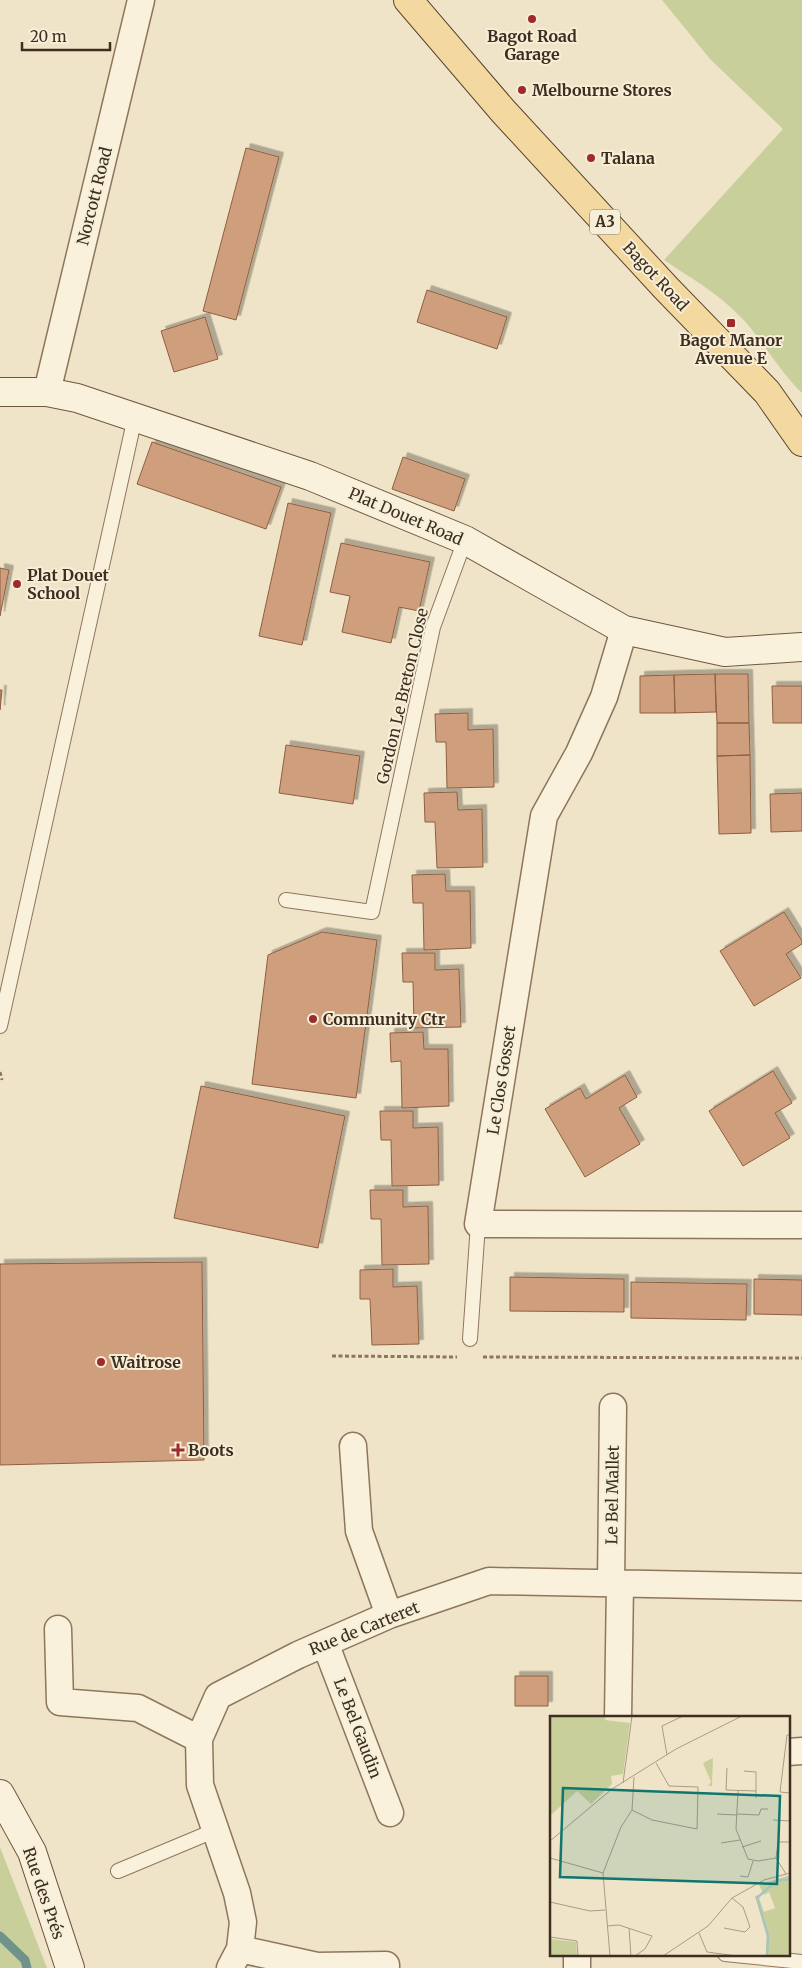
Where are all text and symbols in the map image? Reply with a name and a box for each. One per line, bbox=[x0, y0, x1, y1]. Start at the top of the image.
marker: Bagot Road Garage bbox=[526, 13, 538, 25]
scale bar bbox=[22, 20, 110, 52]
place label: Bagot Road Garage bbox=[487, 26, 577, 64]
text: 20 m bbox=[30, 27, 67, 46]
place label: Melbourne Stores bbox=[532, 80, 672, 100]
marker: Melbourne Stores bbox=[516, 84, 528, 96]
street label: Norcott Road bbox=[72, 144, 116, 247]
place label: Talana bbox=[601, 148, 655, 168]
marker: Talana bbox=[585, 152, 597, 164]
road number: A3 bbox=[590, 210, 620, 234]
street label: Bagot Road bbox=[619, 237, 693, 315]
marker: Bagot Manor Avenue E bbox=[725, 317, 737, 329]
place label: Bagot Manor Avenue E bbox=[680, 330, 783, 368]
street label: Plat Douet Road bbox=[346, 483, 467, 549]
place label: Plat Douet School bbox=[27, 565, 110, 603]
marker: Plat Douet School bbox=[11, 578, 23, 590]
street label: Gordon Le Breton Close bbox=[372, 606, 432, 786]
place label: Community Ctr bbox=[323, 1009, 446, 1029]
marker: Community Ctr bbox=[307, 1013, 319, 1025]
street label: Le Clos Gosset bbox=[482, 1023, 520, 1136]
place label: Waitrose bbox=[110, 1352, 181, 1372]
marker: Waitrose bbox=[95, 1356, 107, 1368]
place label: Boots bbox=[188, 1440, 234, 1460]
marker: Boots bbox=[172, 1444, 184, 1456]
street label: Le Bel Mallet bbox=[601, 1444, 623, 1545]
street label: Rue de Carteret bbox=[306, 1597, 423, 1659]
street label: Le Bel Gaudin bbox=[330, 1675, 386, 1781]
inset map bbox=[550, 1716, 790, 1956]
street label: Rue des Prés bbox=[19, 1844, 69, 1942]

